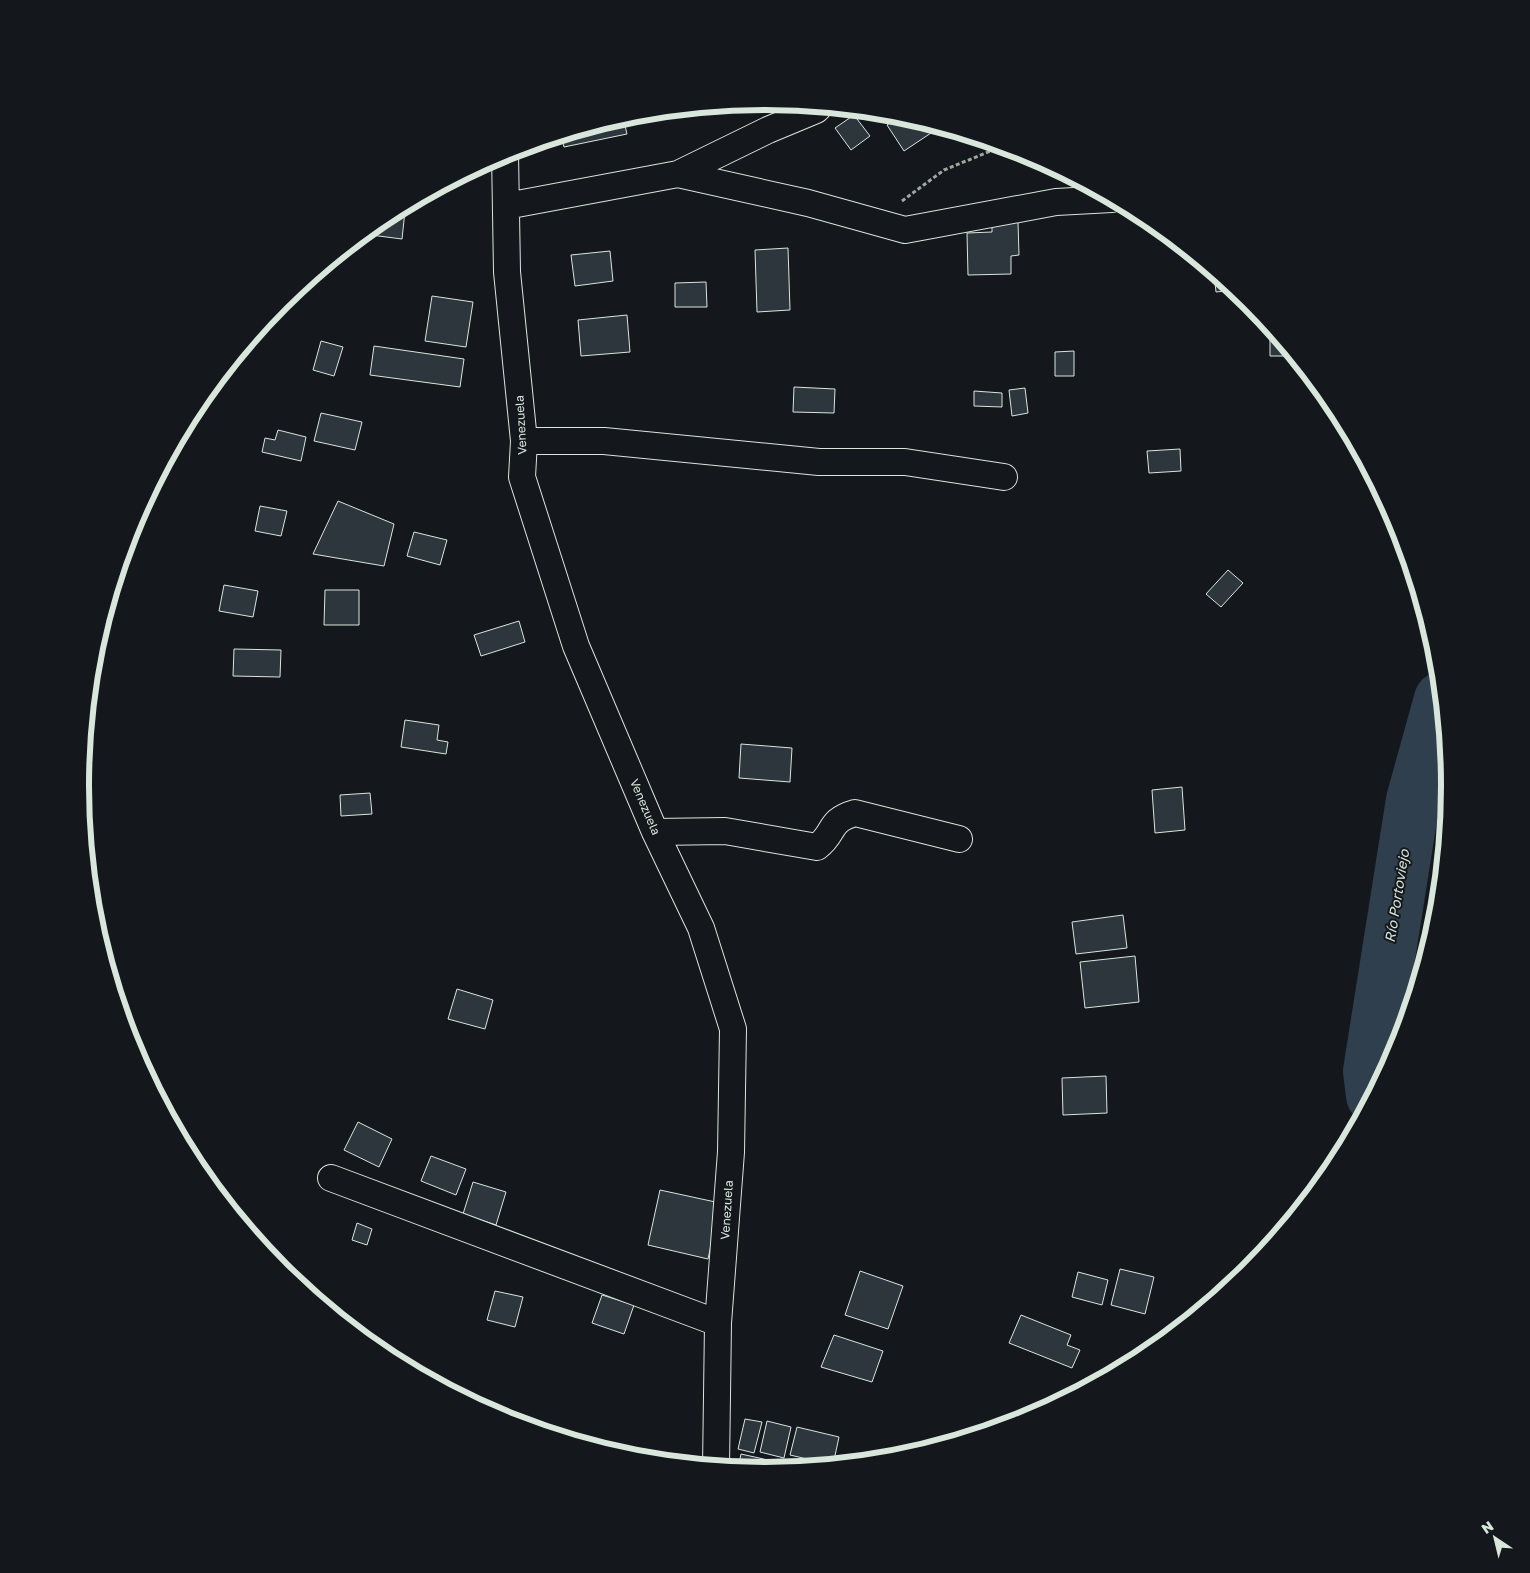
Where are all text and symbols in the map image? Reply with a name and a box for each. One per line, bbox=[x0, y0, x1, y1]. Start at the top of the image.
street label: Venezuela bbox=[511, 395, 530, 455]
street label: Venezuela bbox=[627, 776, 664, 837]
water label: Río Portoviejo bbox=[1381, 847, 1412, 944]
street label: Venezuela bbox=[717, 1180, 736, 1240]
north arrow bbox=[1470, 1513, 1520, 1563]
text: N bbox=[1478, 1517, 1496, 1537]

